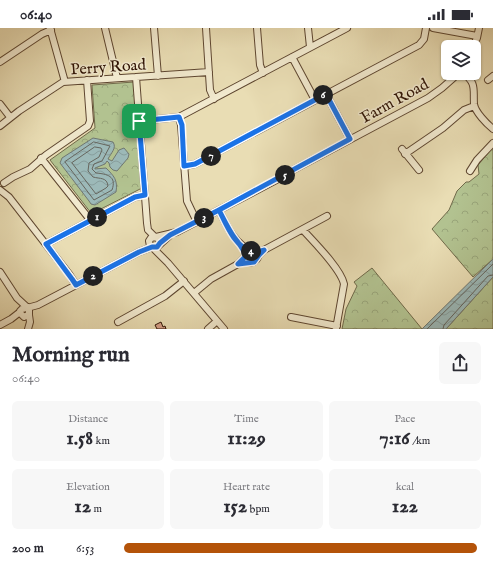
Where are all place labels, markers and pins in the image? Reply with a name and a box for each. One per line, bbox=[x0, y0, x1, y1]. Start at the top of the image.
pin: 6 bbox=[313, 85, 333, 105]
pin bbox=[122, 104, 156, 138]
pin: 7 bbox=[201, 146, 221, 166]
pin: 5 bbox=[275, 165, 295, 185]
pin: 1 bbox=[87, 207, 107, 227]
pin: 3 bbox=[194, 208, 214, 228]
pin: 4 bbox=[241, 241, 261, 261]
pin: 2 bbox=[83, 266, 103, 286]

